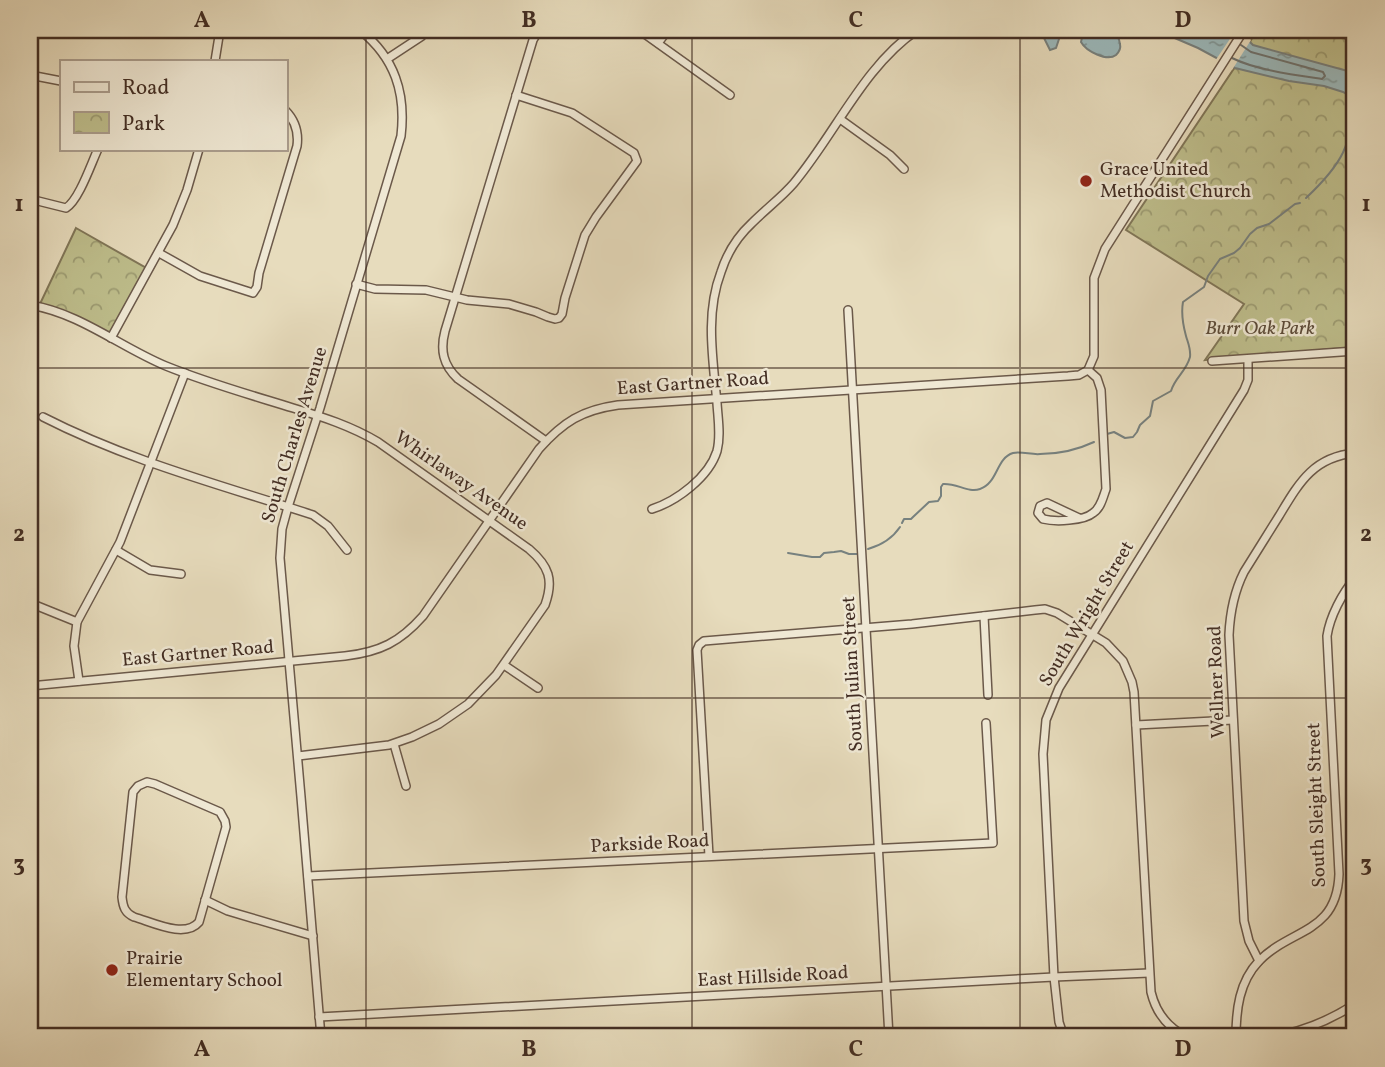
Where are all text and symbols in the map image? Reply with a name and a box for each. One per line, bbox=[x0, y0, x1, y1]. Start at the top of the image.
text: A bbox=[194, 5, 210, 37]
text: B bbox=[521, 5, 537, 37]
text: C bbox=[849, 5, 863, 37]
text: D bbox=[1175, 5, 1192, 37]
legend bbox=[60, 60, 287, 150]
text: Road bbox=[122, 74, 169, 103]
text: Park bbox=[122, 110, 165, 139]
place label: Grace United Methodist Church bbox=[1100, 157, 1251, 205]
marker: Grace United Methodist Church bbox=[1078, 173, 1094, 189]
text: 1 bbox=[14, 189, 24, 221]
text: 1 bbox=[1361, 189, 1371, 221]
park label: Burr Oak Park bbox=[1205, 316, 1315, 342]
street label: South Charles Avenue bbox=[256, 344, 334, 526]
street label: East Gartner Road bbox=[616, 366, 770, 402]
street label: Whirlaway Avenue bbox=[389, 425, 533, 537]
text: 2 bbox=[13, 519, 25, 551]
text: 2 bbox=[1360, 519, 1372, 551]
street label: South Wright Street bbox=[1033, 536, 1141, 692]
street label: South Julian Street bbox=[836, 595, 870, 753]
street label: Wellner Road bbox=[1202, 625, 1232, 739]
street label: East Gartner Road bbox=[121, 634, 275, 674]
street label: South Sleight Street bbox=[1301, 722, 1333, 888]
street label: Parkside Road bbox=[590, 828, 710, 860]
text: 3 bbox=[13, 849, 25, 881]
text: 3 bbox=[1360, 849, 1372, 881]
place label: Prairie Elementary School bbox=[126, 946, 283, 994]
street label: East Hillside Road bbox=[697, 960, 849, 994]
marker: Prairie Elementary School bbox=[104, 962, 120, 978]
text: A bbox=[194, 1034, 210, 1066]
text: B bbox=[521, 1034, 537, 1066]
text: C bbox=[849, 1034, 863, 1066]
text: D bbox=[1175, 1034, 1192, 1066]

